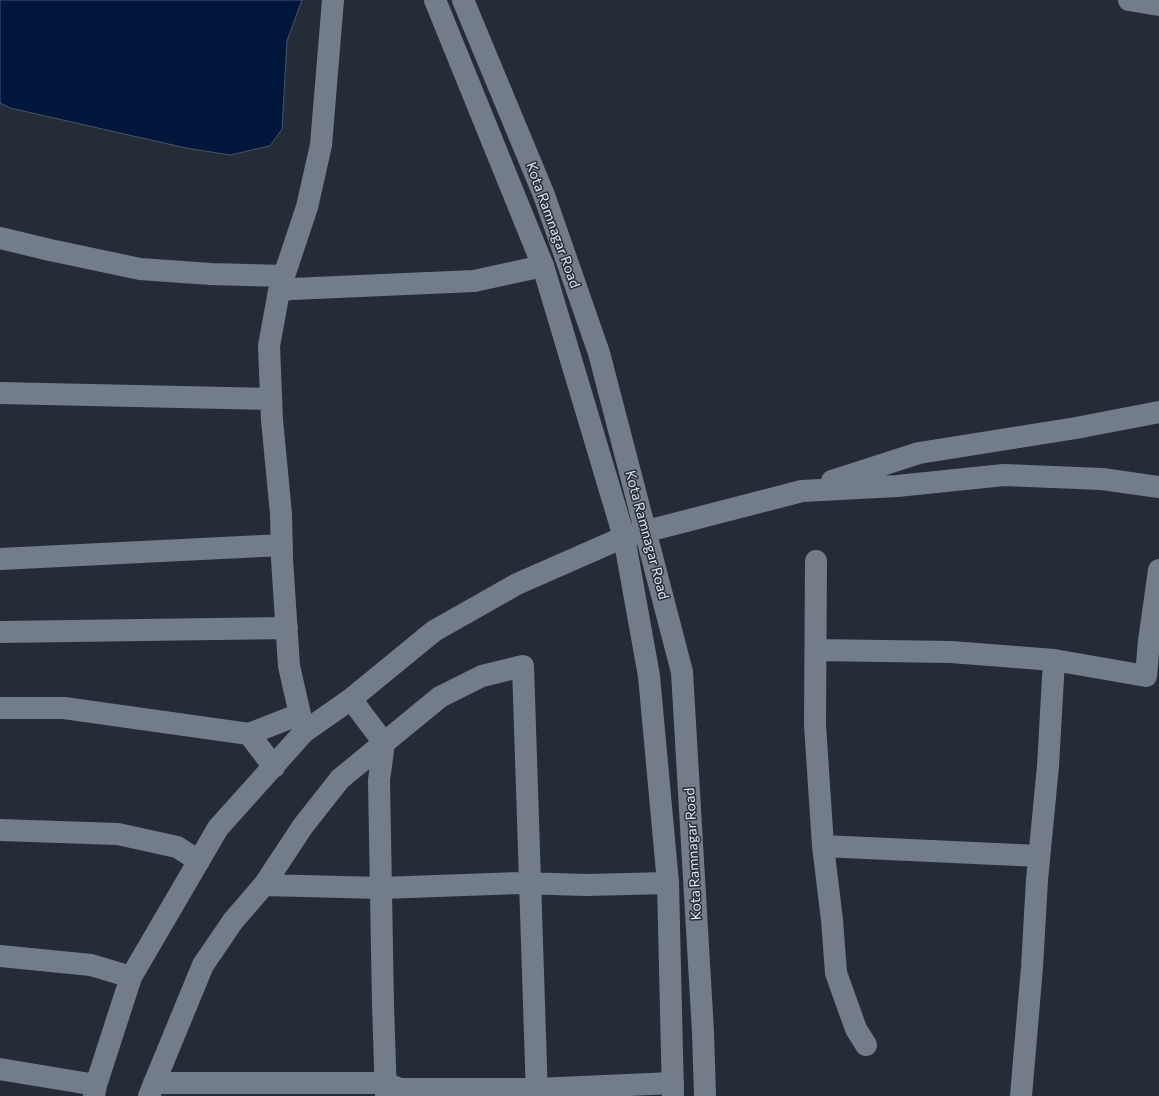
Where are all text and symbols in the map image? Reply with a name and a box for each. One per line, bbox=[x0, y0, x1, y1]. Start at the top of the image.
street label: Kota Ramnagar Road bbox=[522, 160, 584, 290]
street label: Kota Ramnagar Road bbox=[622, 469, 672, 601]
street label: Kota Ramnagar Road bbox=[681, 787, 705, 921]

